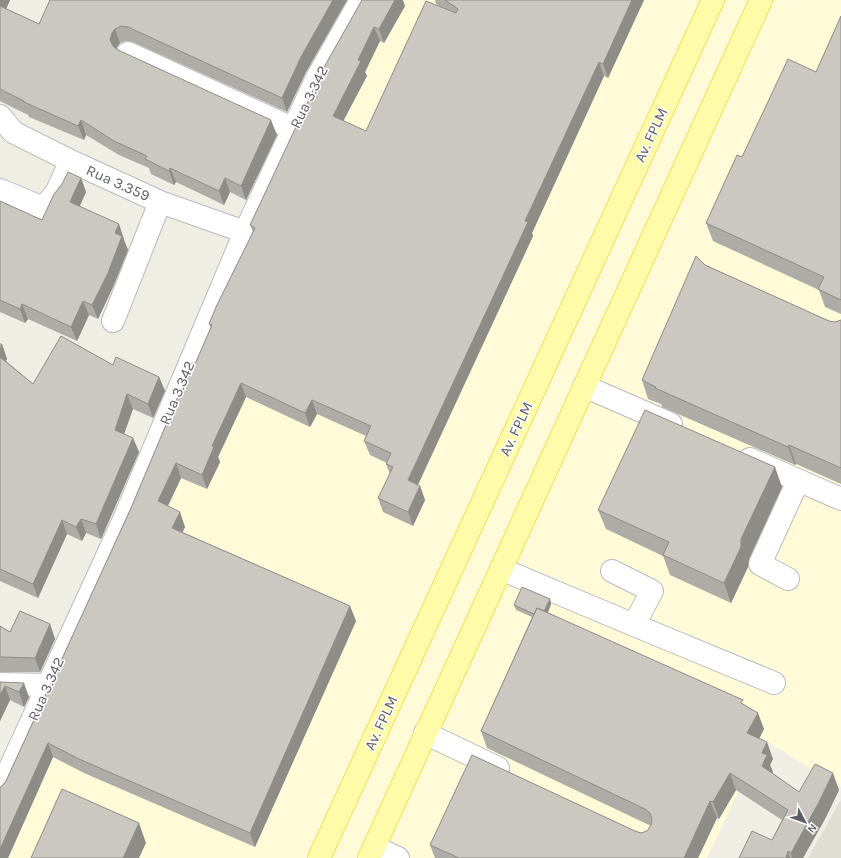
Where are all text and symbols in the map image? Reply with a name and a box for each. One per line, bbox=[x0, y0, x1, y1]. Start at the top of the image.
street label: Rua 3.342 bbox=[286, 63, 332, 131]
street label: Av. FPLM bbox=[631, 105, 671, 165]
street label: Rua 3.359 bbox=[83, 161, 153, 205]
street label: Rua 3.342 bbox=[156, 358, 198, 428]
street label: Av. FPLM bbox=[496, 399, 536, 459]
street label: Rua 3.342 bbox=[24, 654, 68, 724]
street label: Av. FPLM bbox=[361, 693, 401, 753]
north arrow bbox=[785, 802, 825, 842]
text: N bbox=[805, 821, 820, 835]

